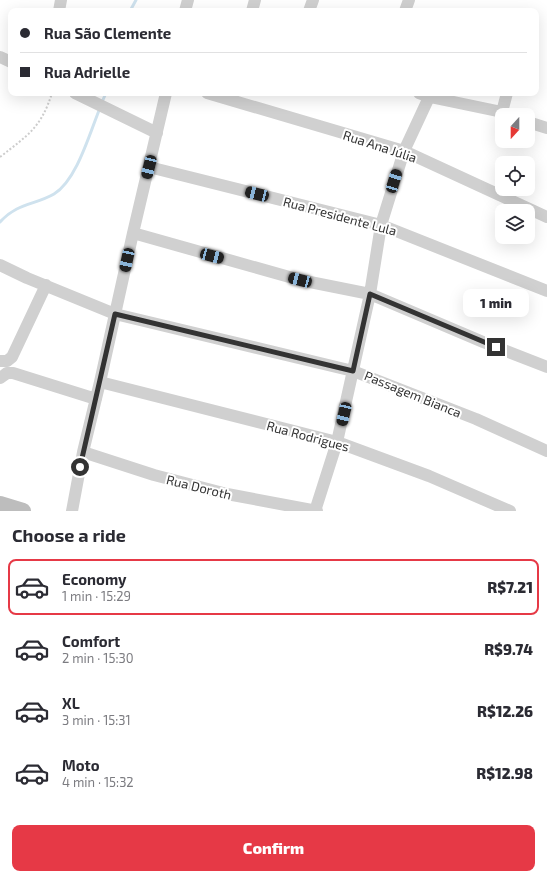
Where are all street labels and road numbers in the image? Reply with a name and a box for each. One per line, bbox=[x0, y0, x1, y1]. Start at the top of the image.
street label: Rua Ana Júlia bbox=[341, 127, 419, 165]
street label: Rua Presidente Lula bbox=[281, 193, 399, 239]
street label: Passagem Bianca bbox=[362, 367, 464, 421]
street label: Rua Rodrigues bbox=[265, 417, 351, 455]
street label: Rua Doroth bbox=[165, 471, 233, 503]

